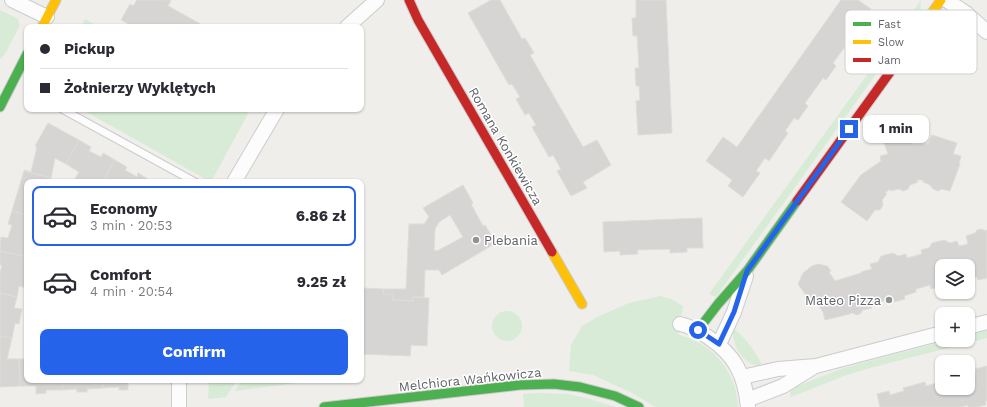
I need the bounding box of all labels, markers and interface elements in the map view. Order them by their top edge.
legend [845,10,977,74]
text: Fast [878,18,901,31]
text: Slow [878,36,904,49]
text: Pickup [64,40,115,58]
text: Jam [878,54,901,67]
text: Żołnierzy Wyklętych [64,79,216,97]
street label: Romana Konkiewicza [466,85,546,208]
callout: 1 min [863,115,929,143]
route end [840,120,858,138]
text: 1 min [879,121,913,136]
icon: car [42,198,78,234]
text: Economy [90,200,157,218]
text: 6.86 zł [296,207,346,225]
text: 3 min · 20:53 [90,218,172,233]
place label: Plebania [484,233,538,248]
marker: Plebania [471,235,481,245]
map controls [935,259,975,395]
button: layers [935,259,975,299]
icon: car [42,264,78,300]
text: Comfort [90,266,151,284]
text: 9.25 zł [297,273,346,291]
text: 4 min · 20:54 [90,284,173,299]
place label: Mateo Pizza [805,293,882,308]
marker: Mateo Pizza [884,295,894,305]
button: + [935,307,975,347]
route start [689,321,707,339]
button: Confirm [40,329,348,375]
button: − [935,355,975,395]
street label: Melchiora Wańkowicza [398,364,543,394]

